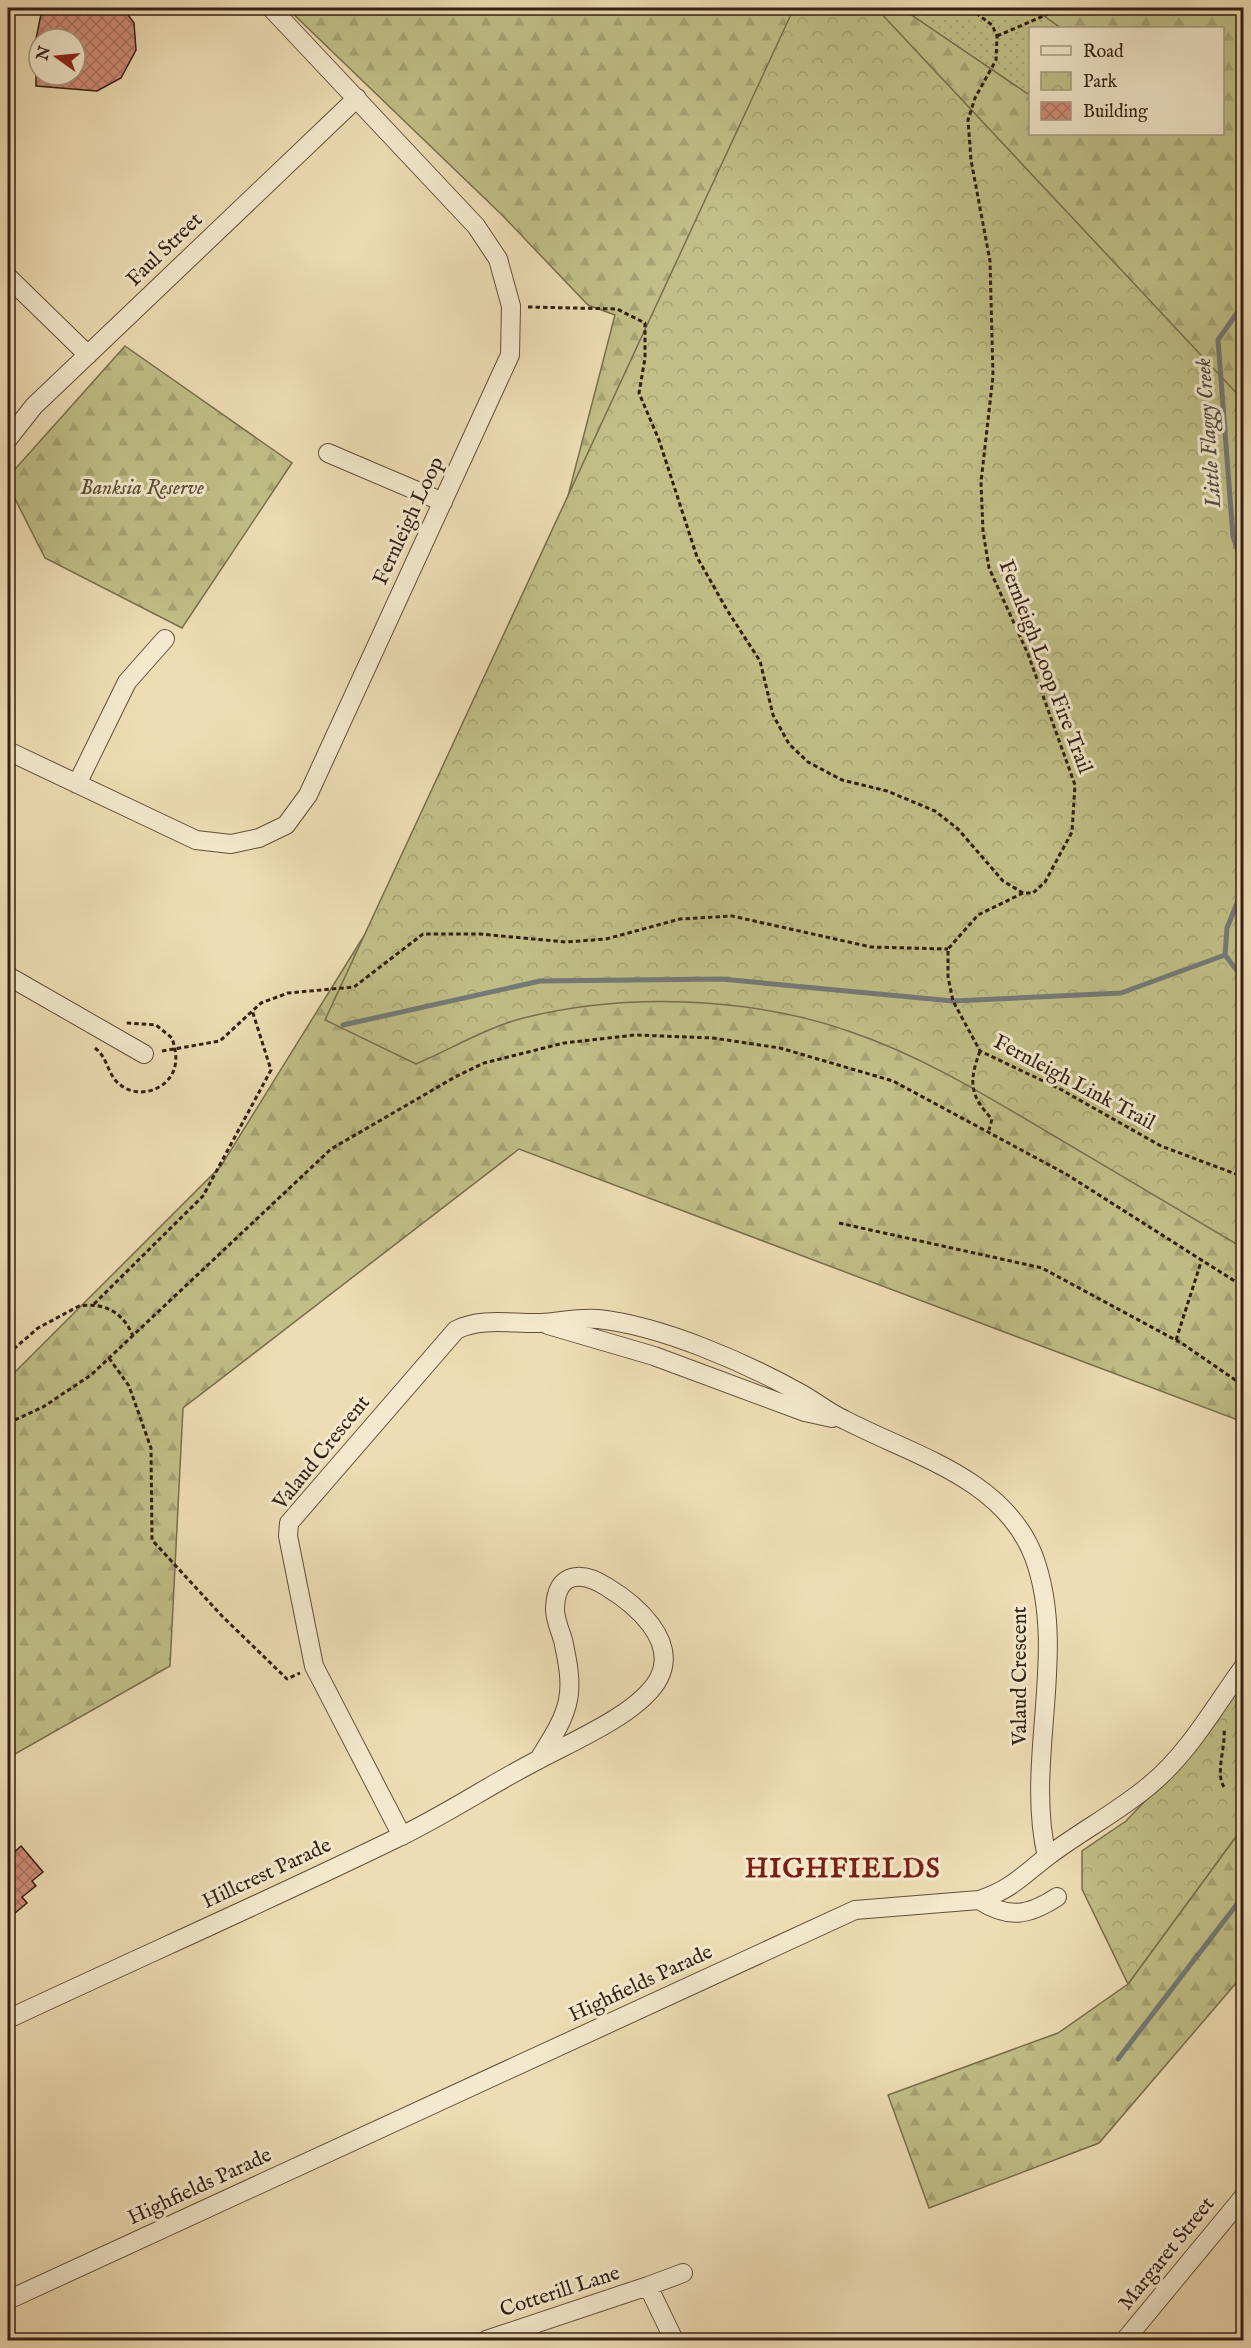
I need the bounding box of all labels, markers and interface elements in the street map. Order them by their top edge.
north arrow [27,27,87,87]
legend [1029,27,1224,135]
text: Road [1083,41,1124,64]
text: N [33,44,56,64]
text: Park [1083,71,1118,94]
text: Building [1083,101,1148,124]
street label: Faul Street [121,207,209,293]
water label: Little Flaggy Creek [1190,357,1228,510]
street label: Fernleigh Loop [367,452,451,590]
park label: Banksia Reserve [80,475,204,502]
street label: Fernleigh Loop Fire Trail [992,557,1098,778]
street label: Fernleigh Link Trail [989,1029,1160,1137]
street label: Valaud Crescent [267,1390,376,1517]
street label: Valaud Crescent [1007,1606,1034,1747]
street label: Hillcrest Parade [198,1832,336,1916]
district label: HIGHFIELDS [745,1853,941,1887]
street label: Highfields Parade [565,1939,718,2029]
street label: Highfields Parade [124,2142,277,2232]
street label: Margaret Street [1113,2192,1221,2316]
street label: Cotterill Lane [497,2260,624,2324]

